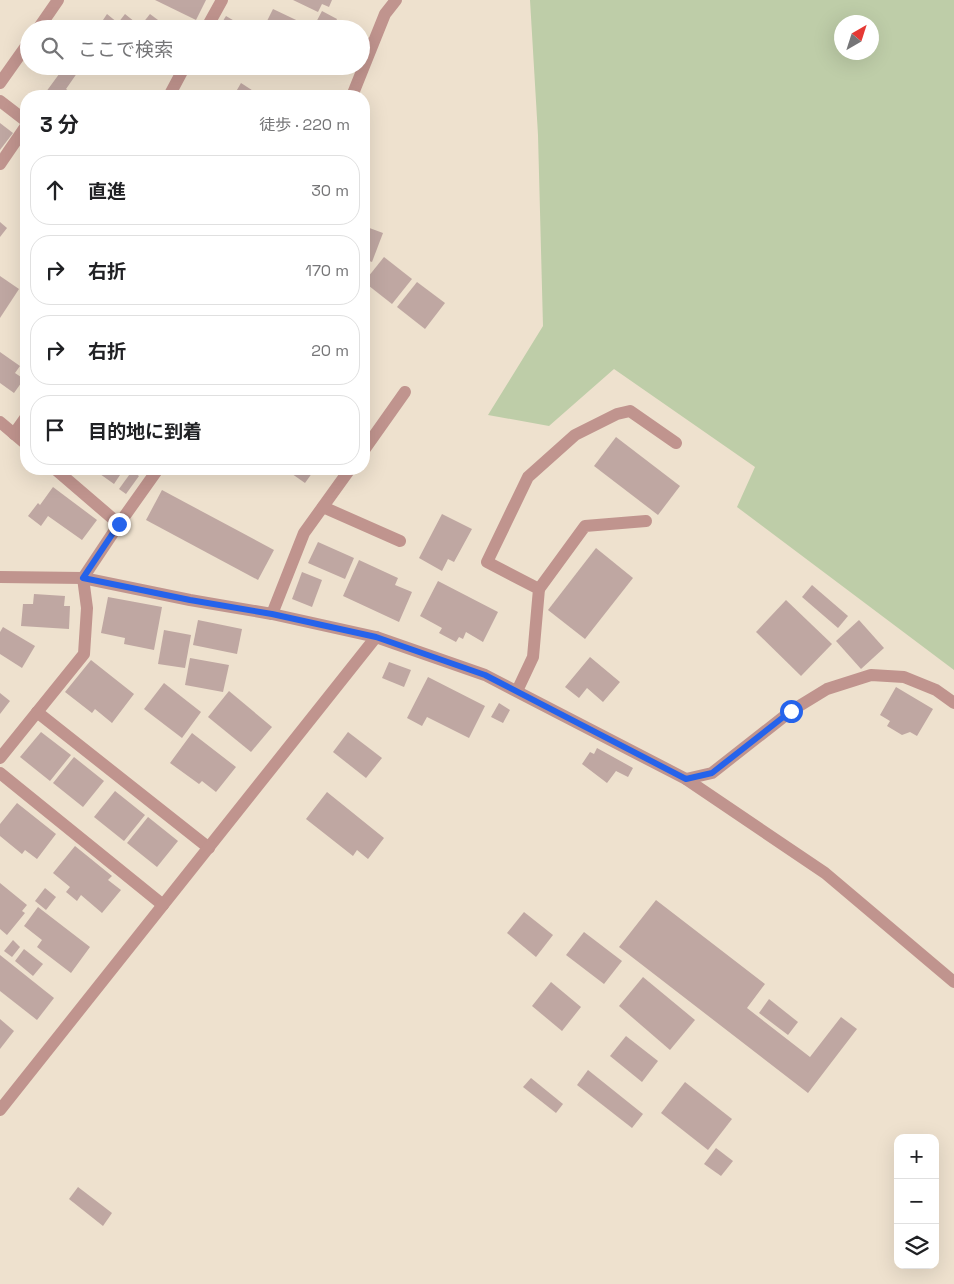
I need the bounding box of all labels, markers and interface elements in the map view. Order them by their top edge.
north arrow [834,15,879,60]
search box [20,20,370,75]
icon: search [38,34,66,62]
text: ここで検索 [78,37,173,62]
text: 3 分 [40,111,79,138]
text: 徒歩 · 220 m [259,114,350,135]
icon: ahead [41,176,69,204]
text: 直進 [88,179,126,204]
text: 30 m [311,180,349,201]
icon: right [41,256,69,284]
text: 右折 [88,259,126,284]
text: 170 m [305,260,349,281]
icon: right [41,336,69,364]
text: 右折 [88,339,126,364]
text: 20 m [311,340,349,361]
icon: arrive [41,416,69,444]
text: 目的地に到着 [88,419,202,444]
route end [108,513,131,536]
route start [780,700,803,723]
map controls [894,1134,939,1269]
button: + [894,1134,939,1179]
button: − [894,1179,939,1224]
button: layers [894,1224,939,1269]

